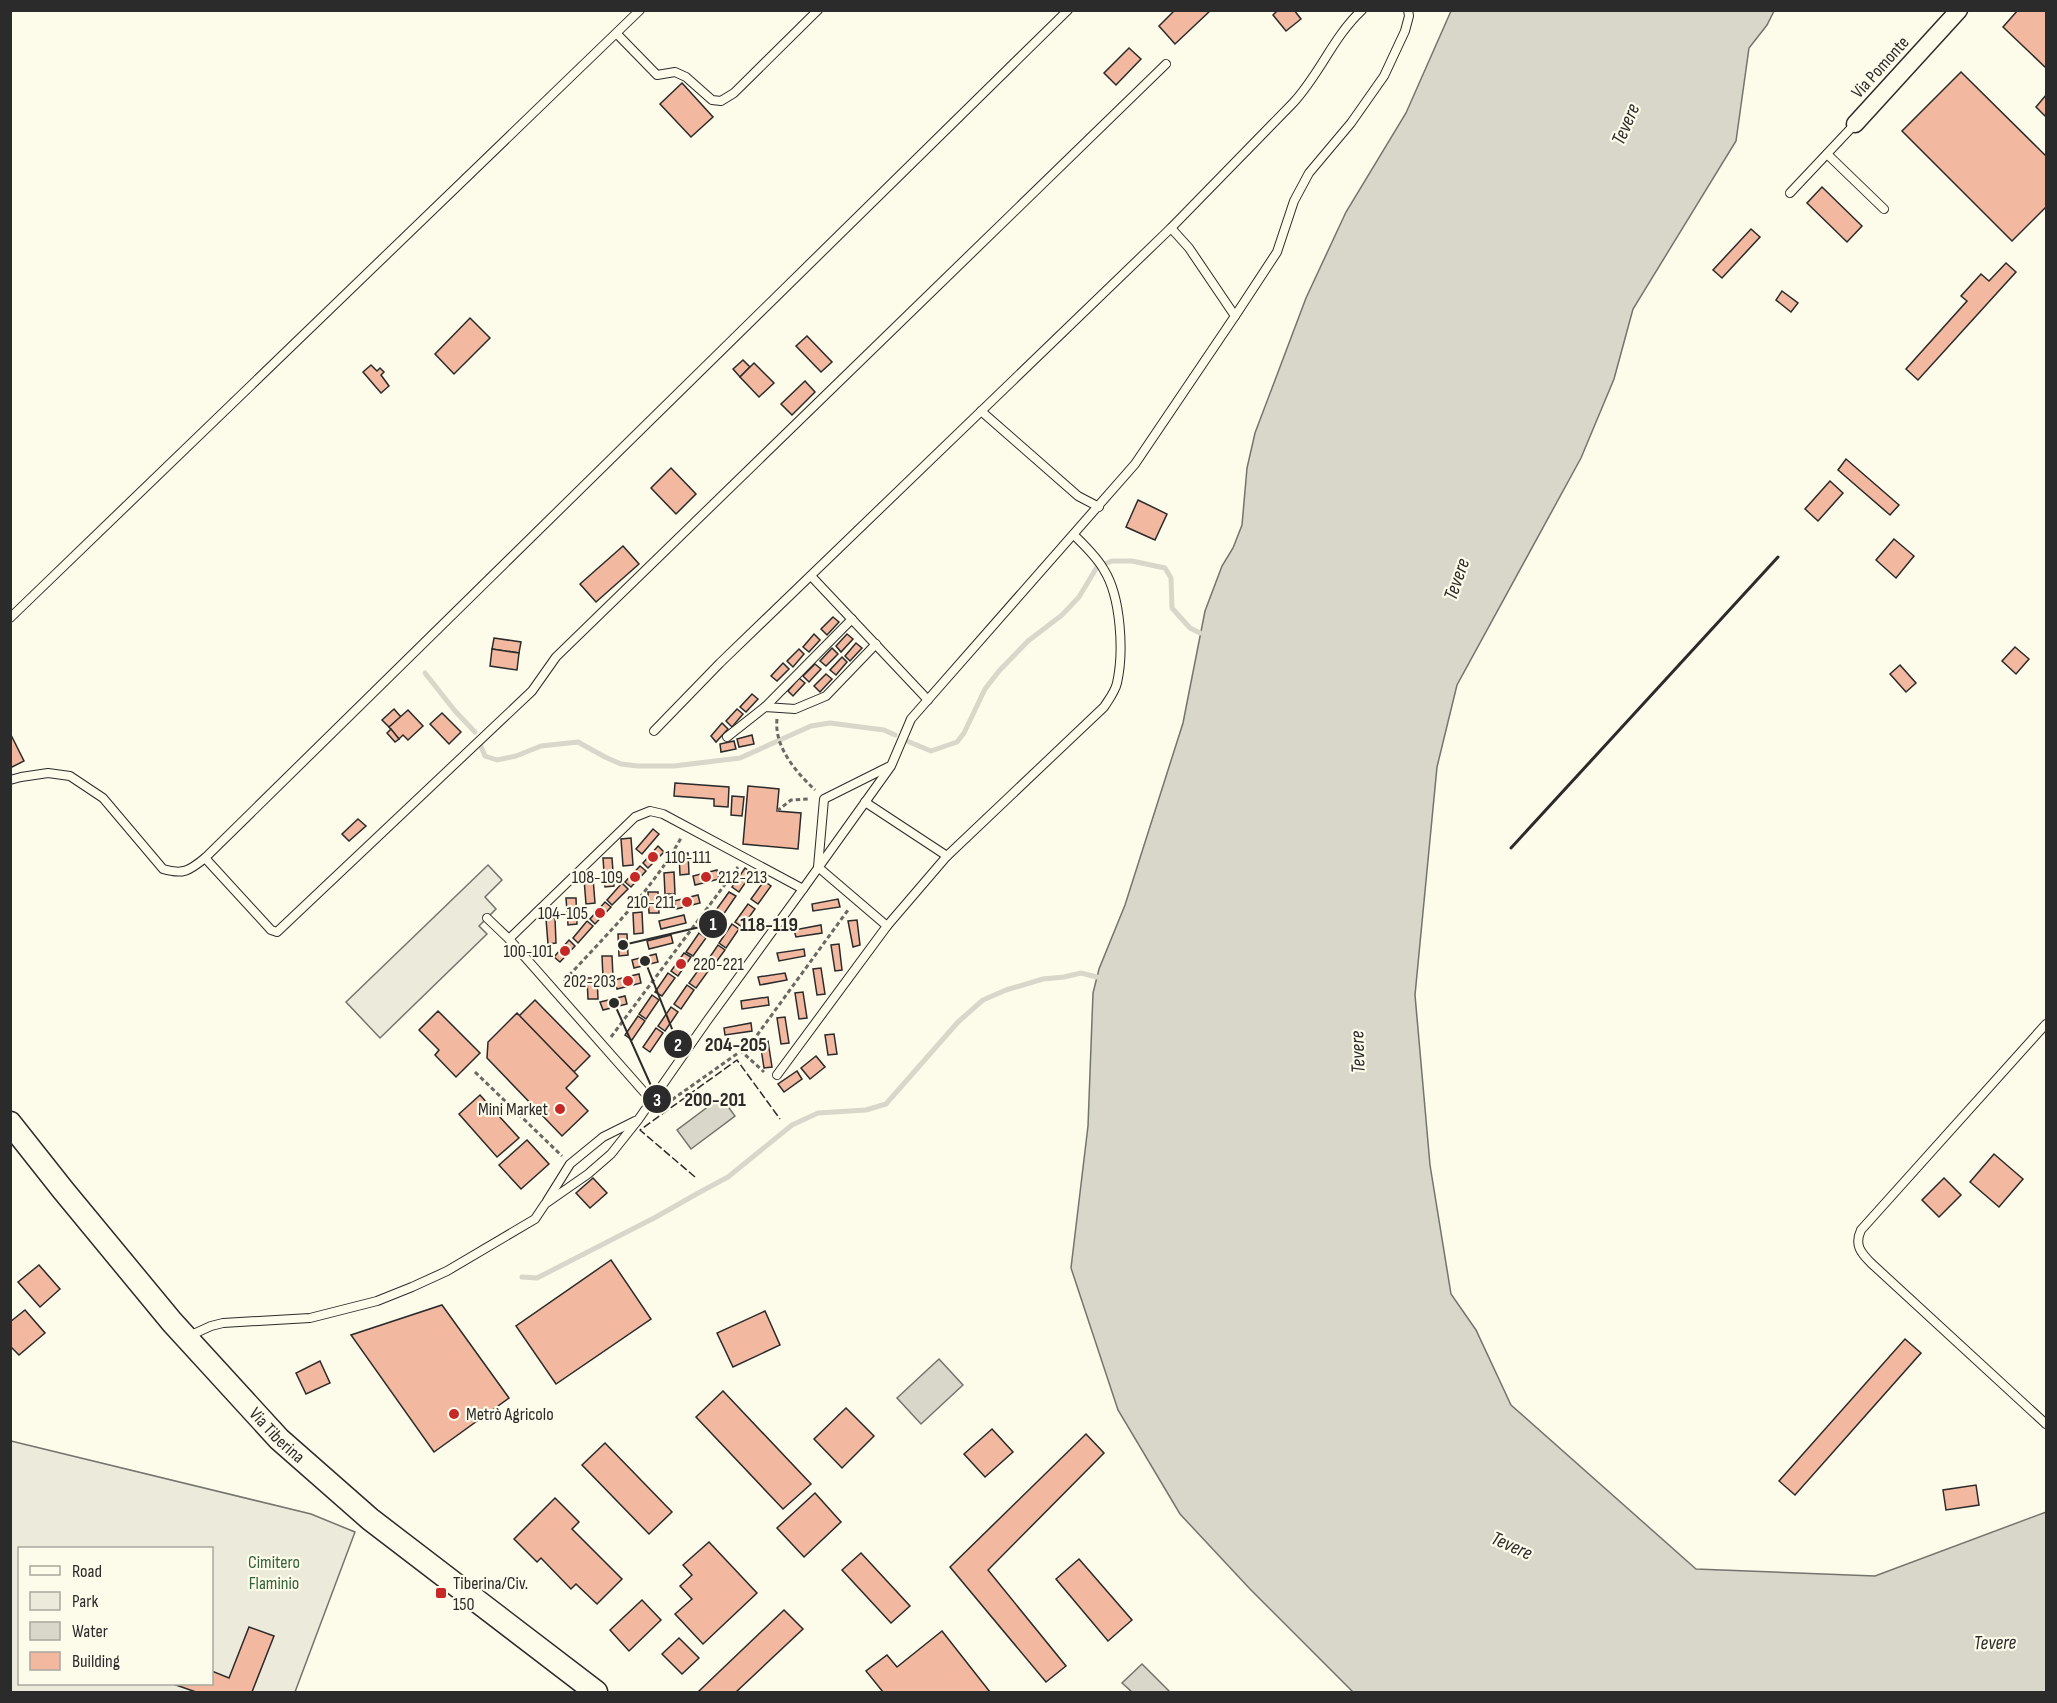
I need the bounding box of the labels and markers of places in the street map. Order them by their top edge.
place label: 110-111 [665,847,712,868]
marker: 110-111 [646,850,660,864]
place label: 108-109 [572,867,623,888]
place label: 212-213 [718,867,767,888]
marker: 108-109 [628,870,642,884]
marker: 212-213 [699,870,713,884]
place label: 210-211 [627,892,676,913]
marker: 210-211 [680,895,694,909]
place label: 104-105 [538,903,588,924]
callout: 118-119 [698,905,810,943]
marker: 104-105 [593,906,607,920]
place label: 100-101 [503,941,554,962]
marker: 100-101 [558,944,572,958]
place label: 220-221 [693,954,744,975]
marker: 220-221 [674,957,688,971]
place label: 202-203 [564,971,616,992]
marker: 202-203 [621,974,635,988]
callout: 204-205 [663,1025,780,1063]
callout: 200-201 [642,1080,758,1118]
place label: Mini Market [478,1099,548,1120]
marker: Mini Market [553,1102,567,1116]
place label: Metrò Agricolo [466,1404,554,1425]
marker: Metrò Agricolo [447,1407,461,1421]
place label: Tiberina/Civ. 150 [453,1573,528,1615]
marker: Tiberina/Civ. 150 [434,1586,448,1600]

